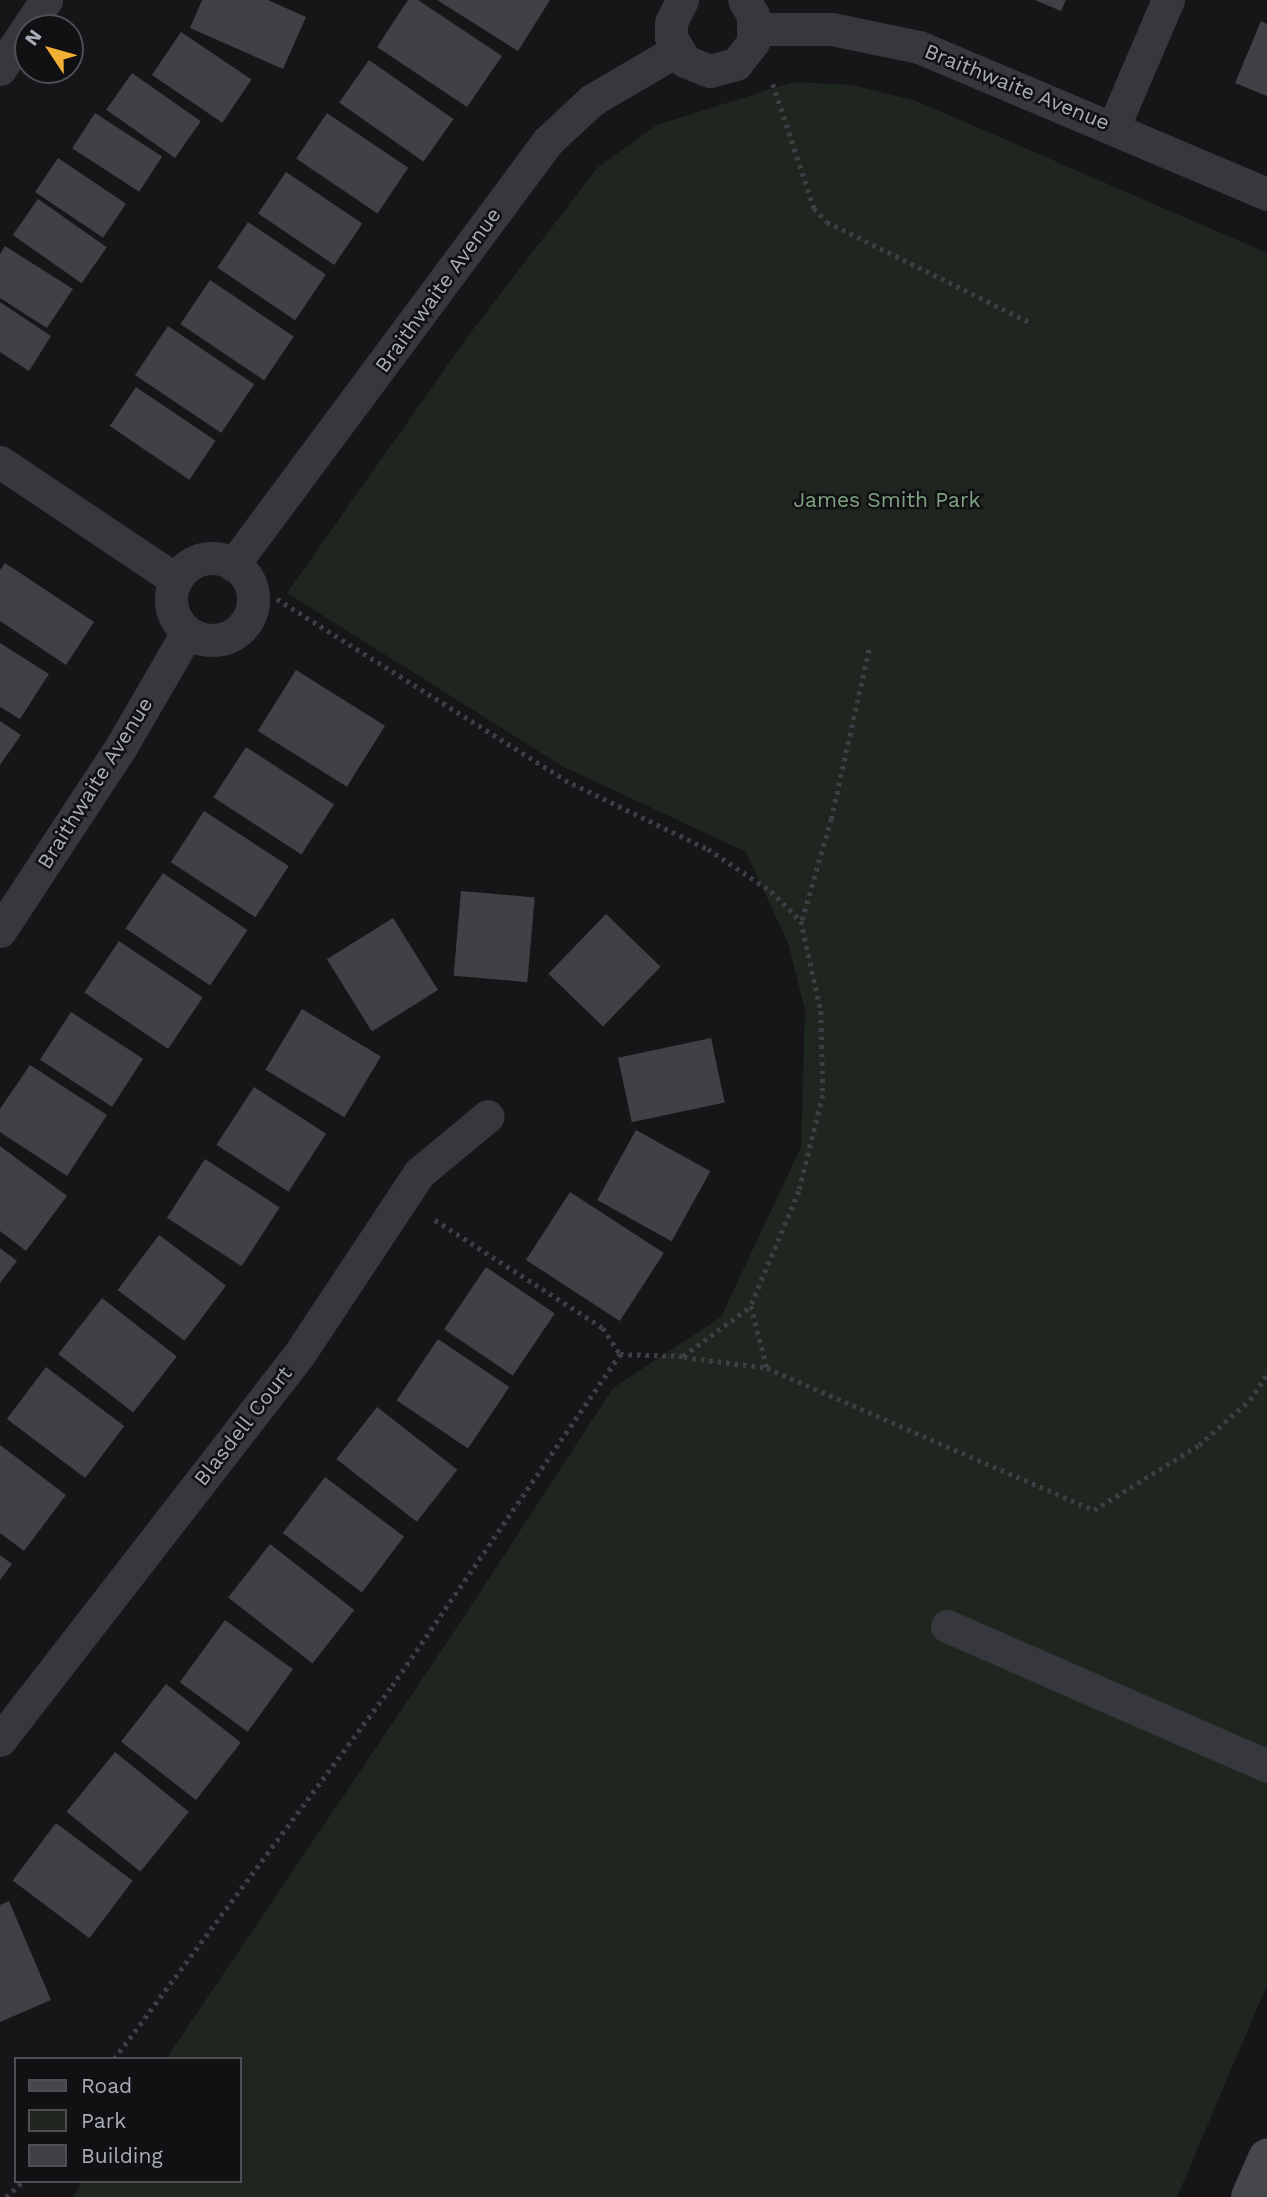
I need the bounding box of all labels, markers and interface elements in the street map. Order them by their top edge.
north arrow [14,14,84,84]
text: N [20,25,47,50]
street label: Braithwaite Avenue [920,38,1114,136]
street label: Braithwaite Avenue [370,202,506,378]
park label: James Smith Park [794,487,980,513]
street label: Braithwaite Avenue [32,692,158,874]
street label: Blasdell Court [188,1361,298,1491]
legend [14,2057,242,2183]
text: Road [81,2073,132,2098]
text: Park [81,2108,126,2133]
text: Building [81,2143,163,2168]

